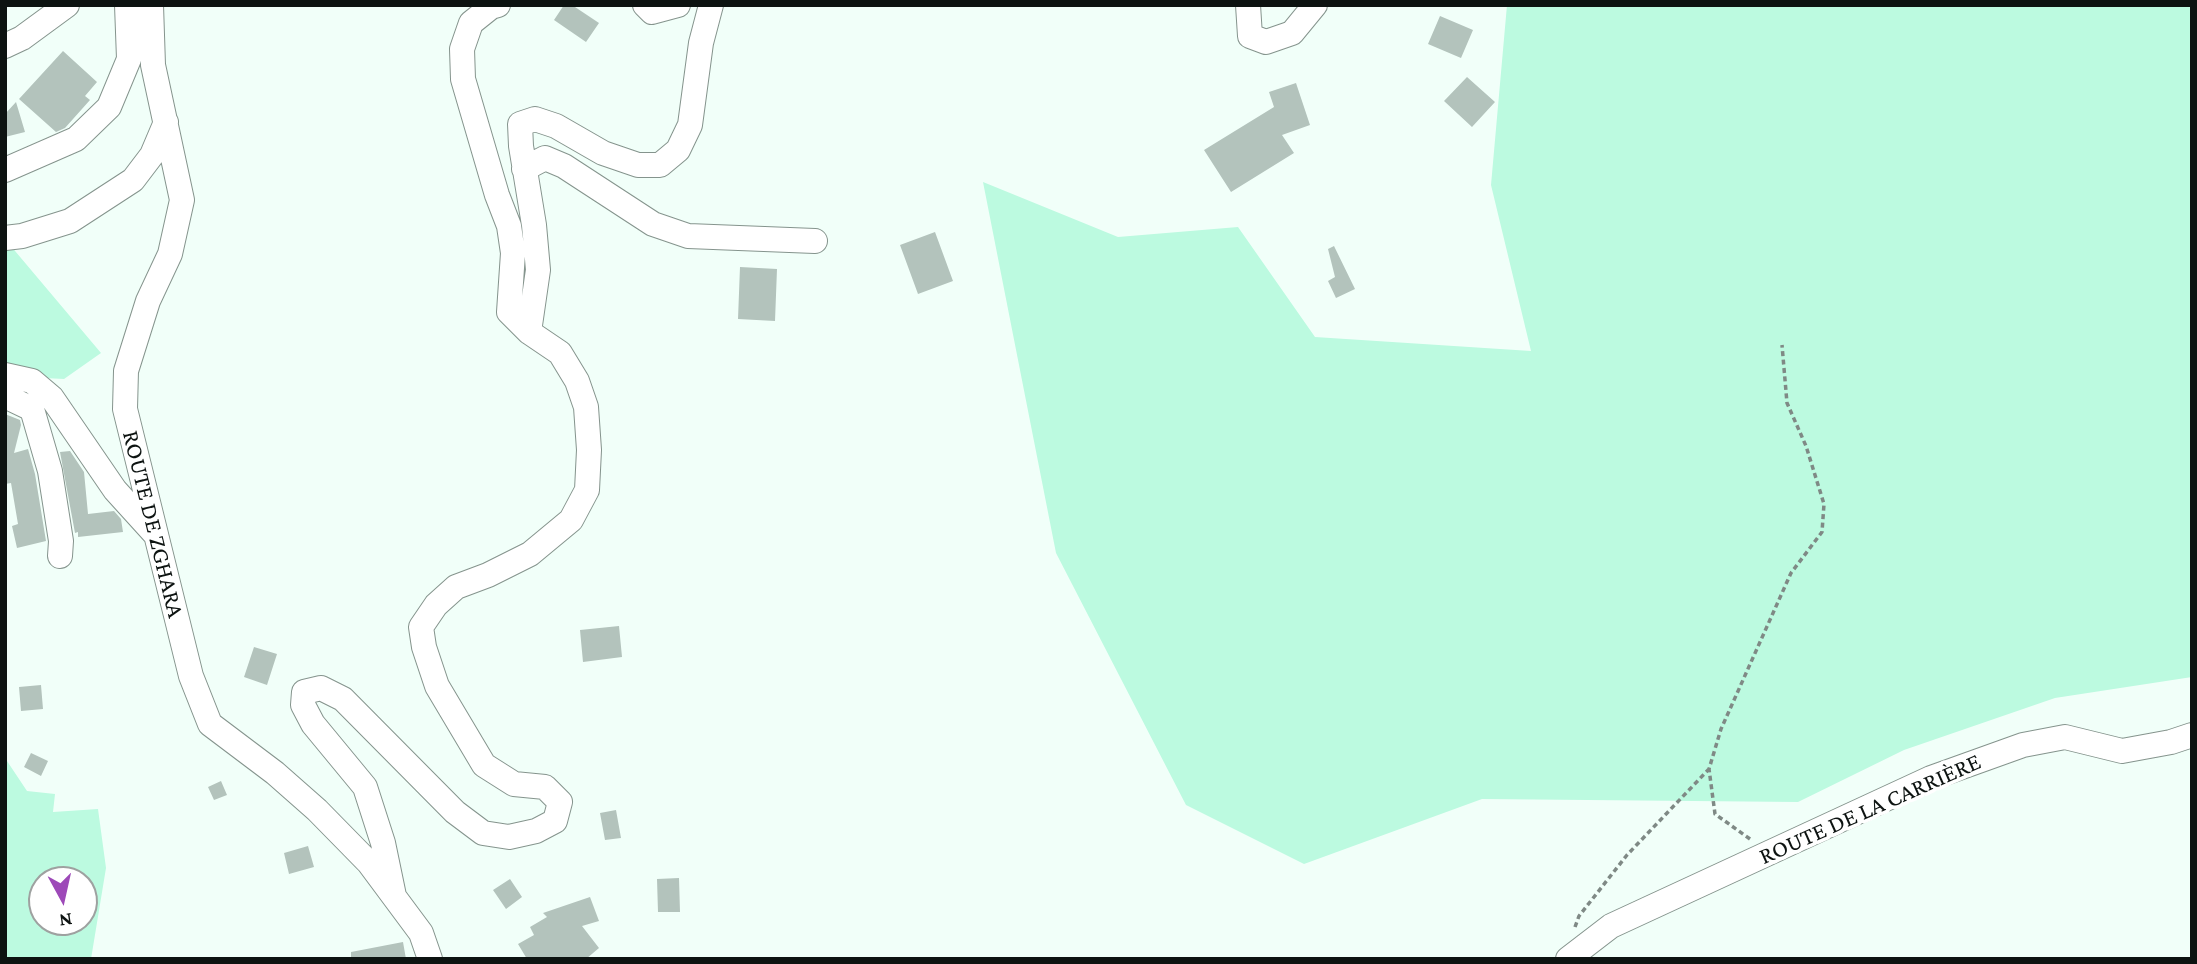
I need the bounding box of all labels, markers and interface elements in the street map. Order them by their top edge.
street label: ROUTE DE ZGHARA [116,427,190,621]
street label: ROUTE DE LA CARRIÈRE [1755,747,1985,871]
north arrow [28,866,98,936]
text: N [58,909,74,932]

